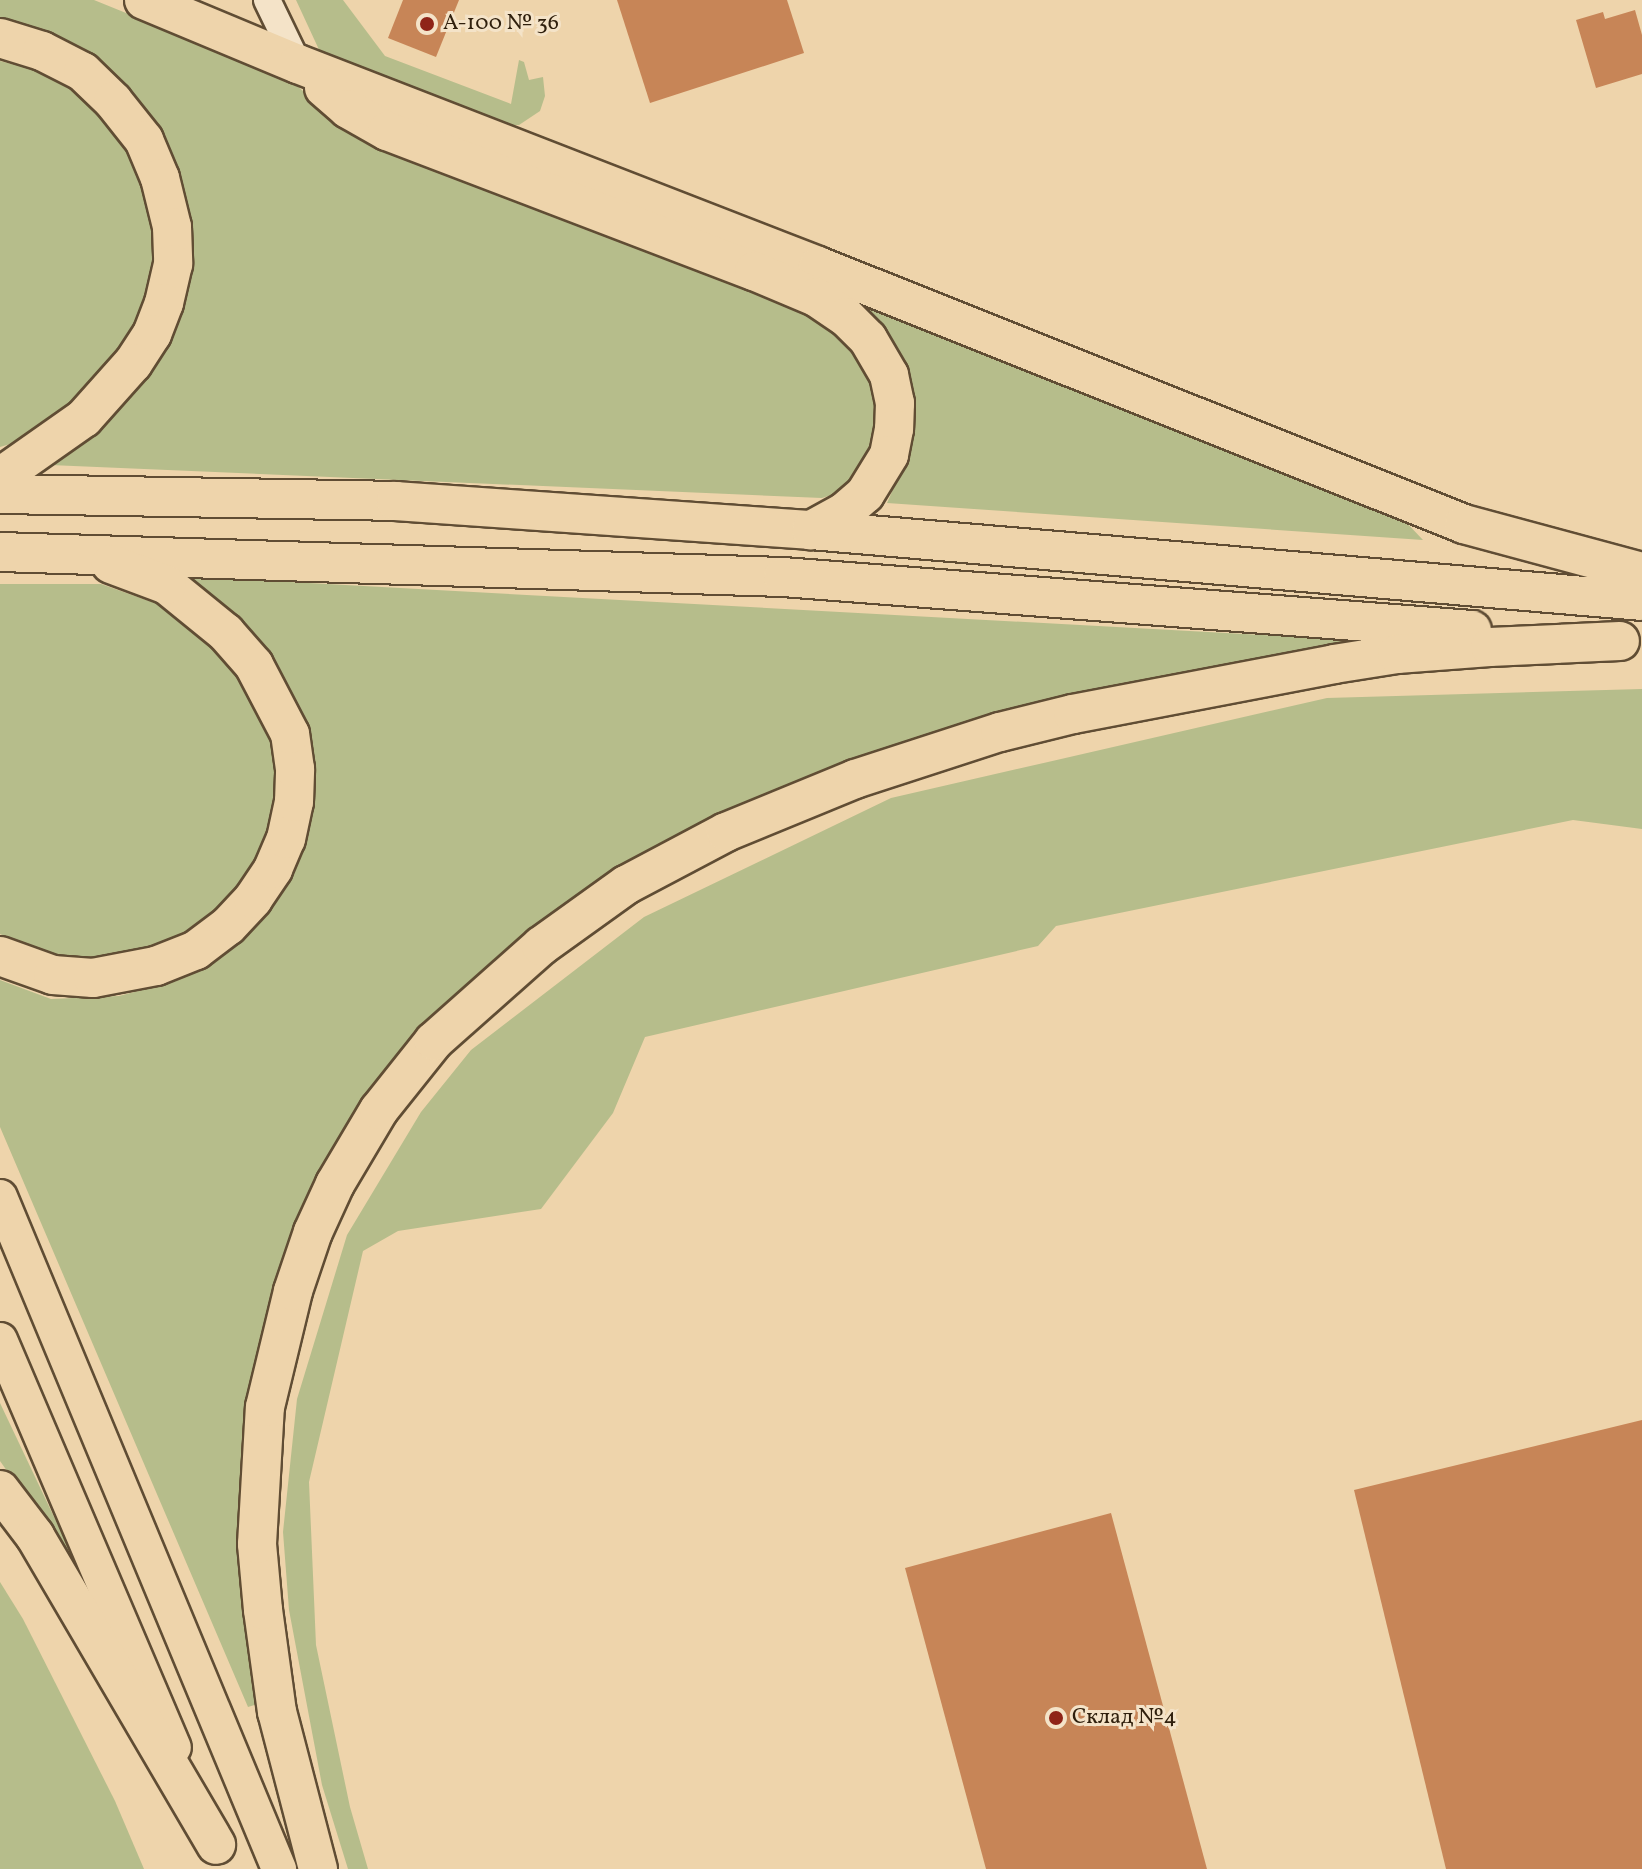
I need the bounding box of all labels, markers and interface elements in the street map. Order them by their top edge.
place label: А-100 № 36 [443,11,559,37]
marker: А-100 № 36 [418,15,436,33]
place label: Склад №4 [1072,1705,1177,1731]
marker: Склад №4 [1047,1709,1065,1727]

